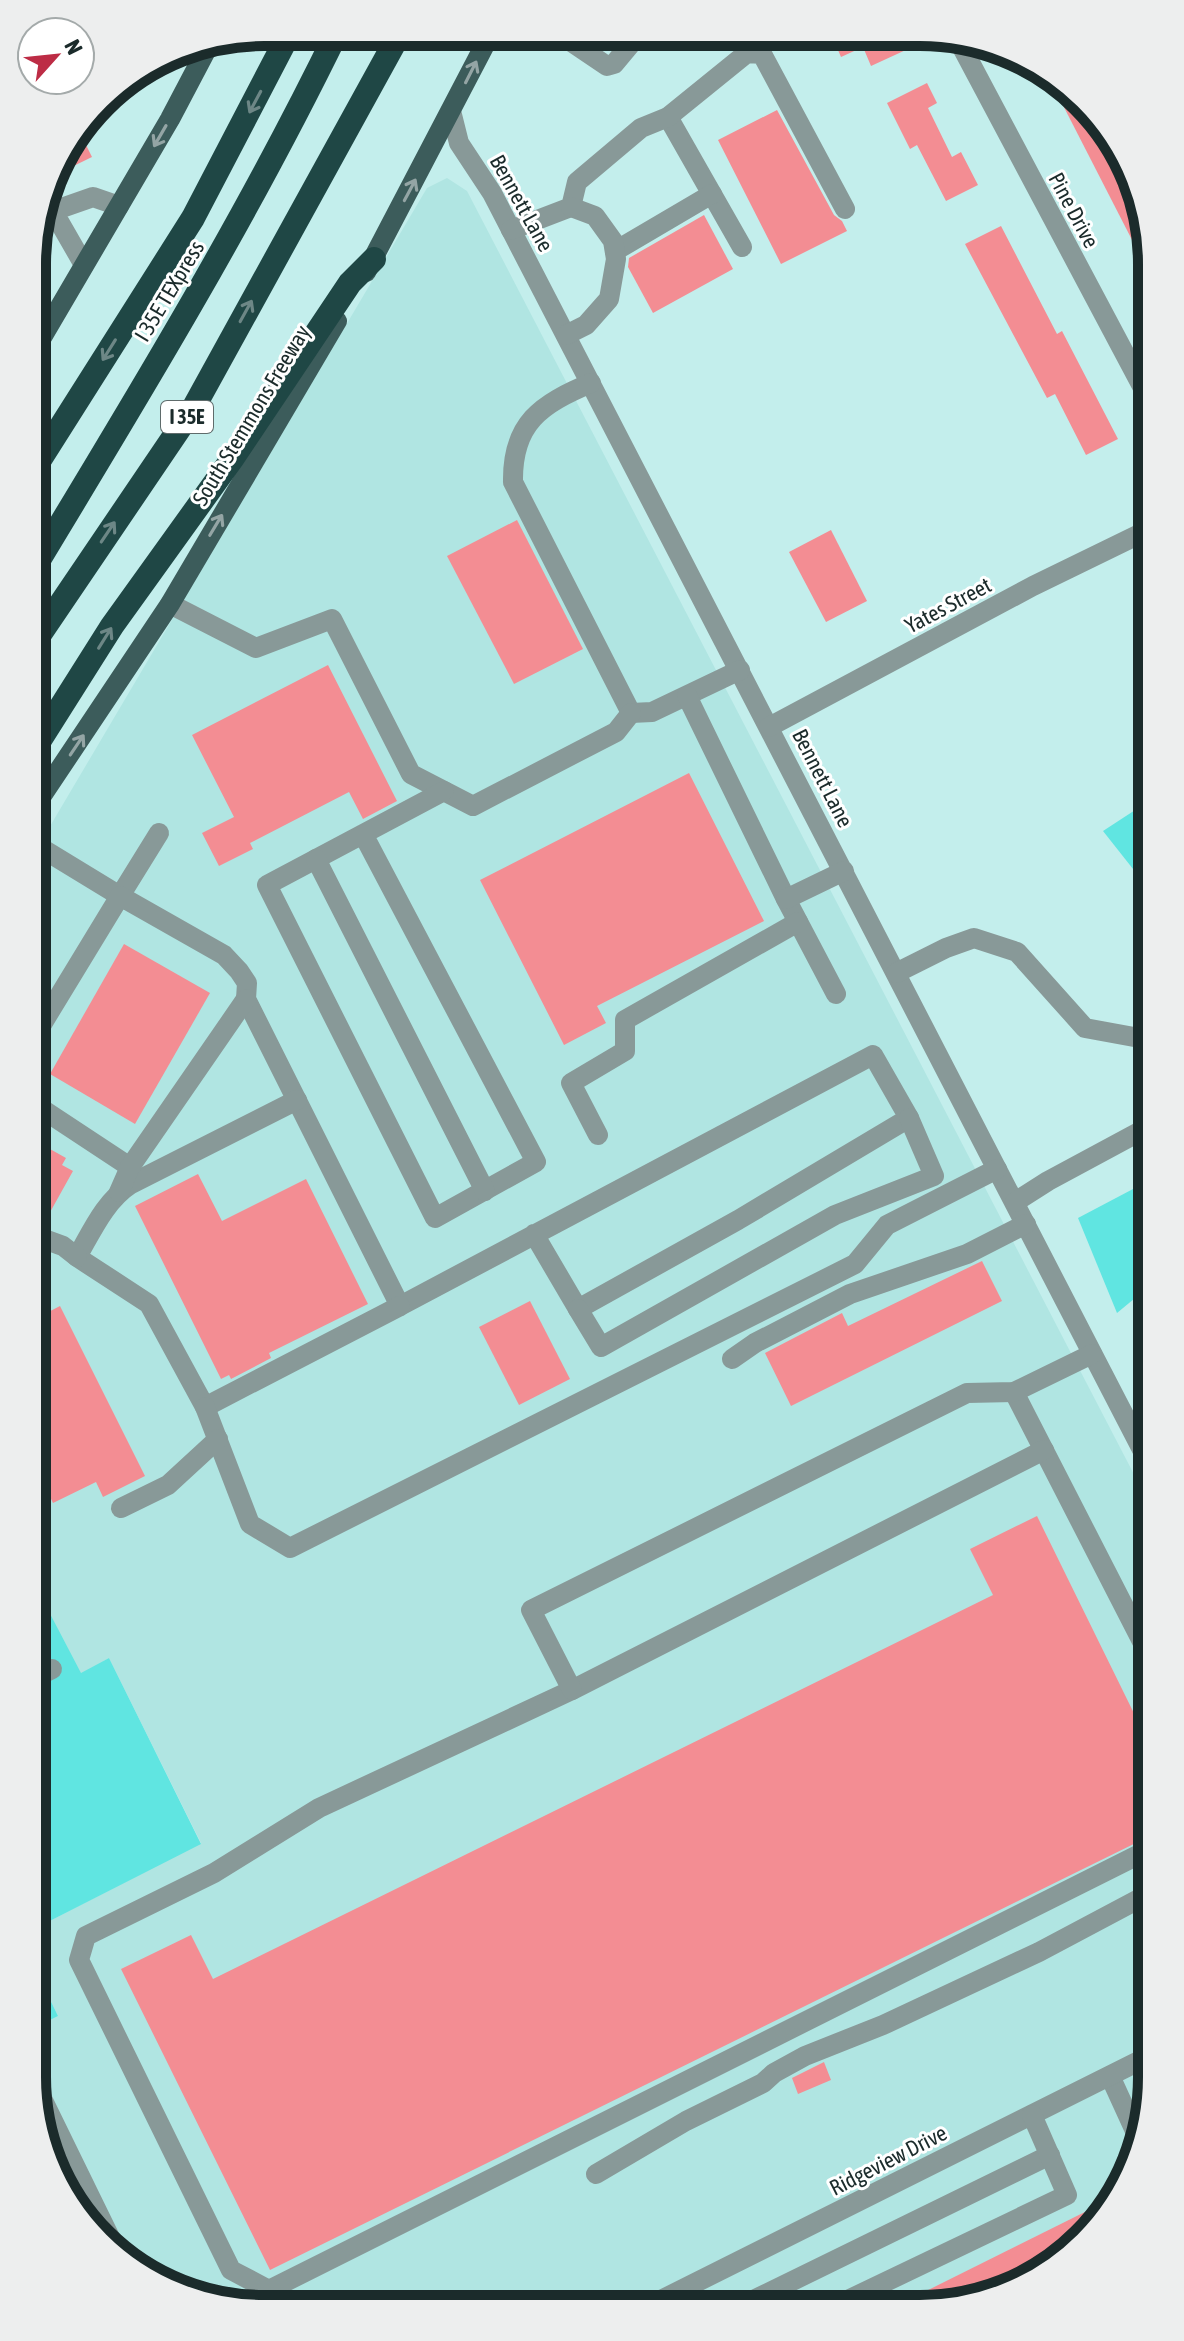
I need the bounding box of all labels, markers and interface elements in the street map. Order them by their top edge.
north arrow [16,16,96,96]
text: N [59,35,88,59]
one-way arrow [464,61,480,85]
one-way arrow [246,89,262,113]
one-way arrow [152,124,168,147]
street label: Bennett Lane [485,150,559,256]
street label: Pine Drive [1043,168,1105,252]
one-way arrow [402,178,418,202]
street label: I 35E TEXpress [129,236,209,346]
one-way arrow [239,300,254,324]
street label: South Stemmons Freeway [187,320,315,510]
one-way arrow [101,338,117,361]
road number: I 35E [161,401,213,433]
one-way arrow [209,514,225,537]
one-way arrow [100,521,116,543]
street label: Yates Street [900,571,996,639]
one-way arrow [97,627,113,650]
street label: Bennett Lane [787,724,859,832]
one-way arrow [68,734,85,756]
street label: Ridgeview Drive [825,2119,951,2201]

